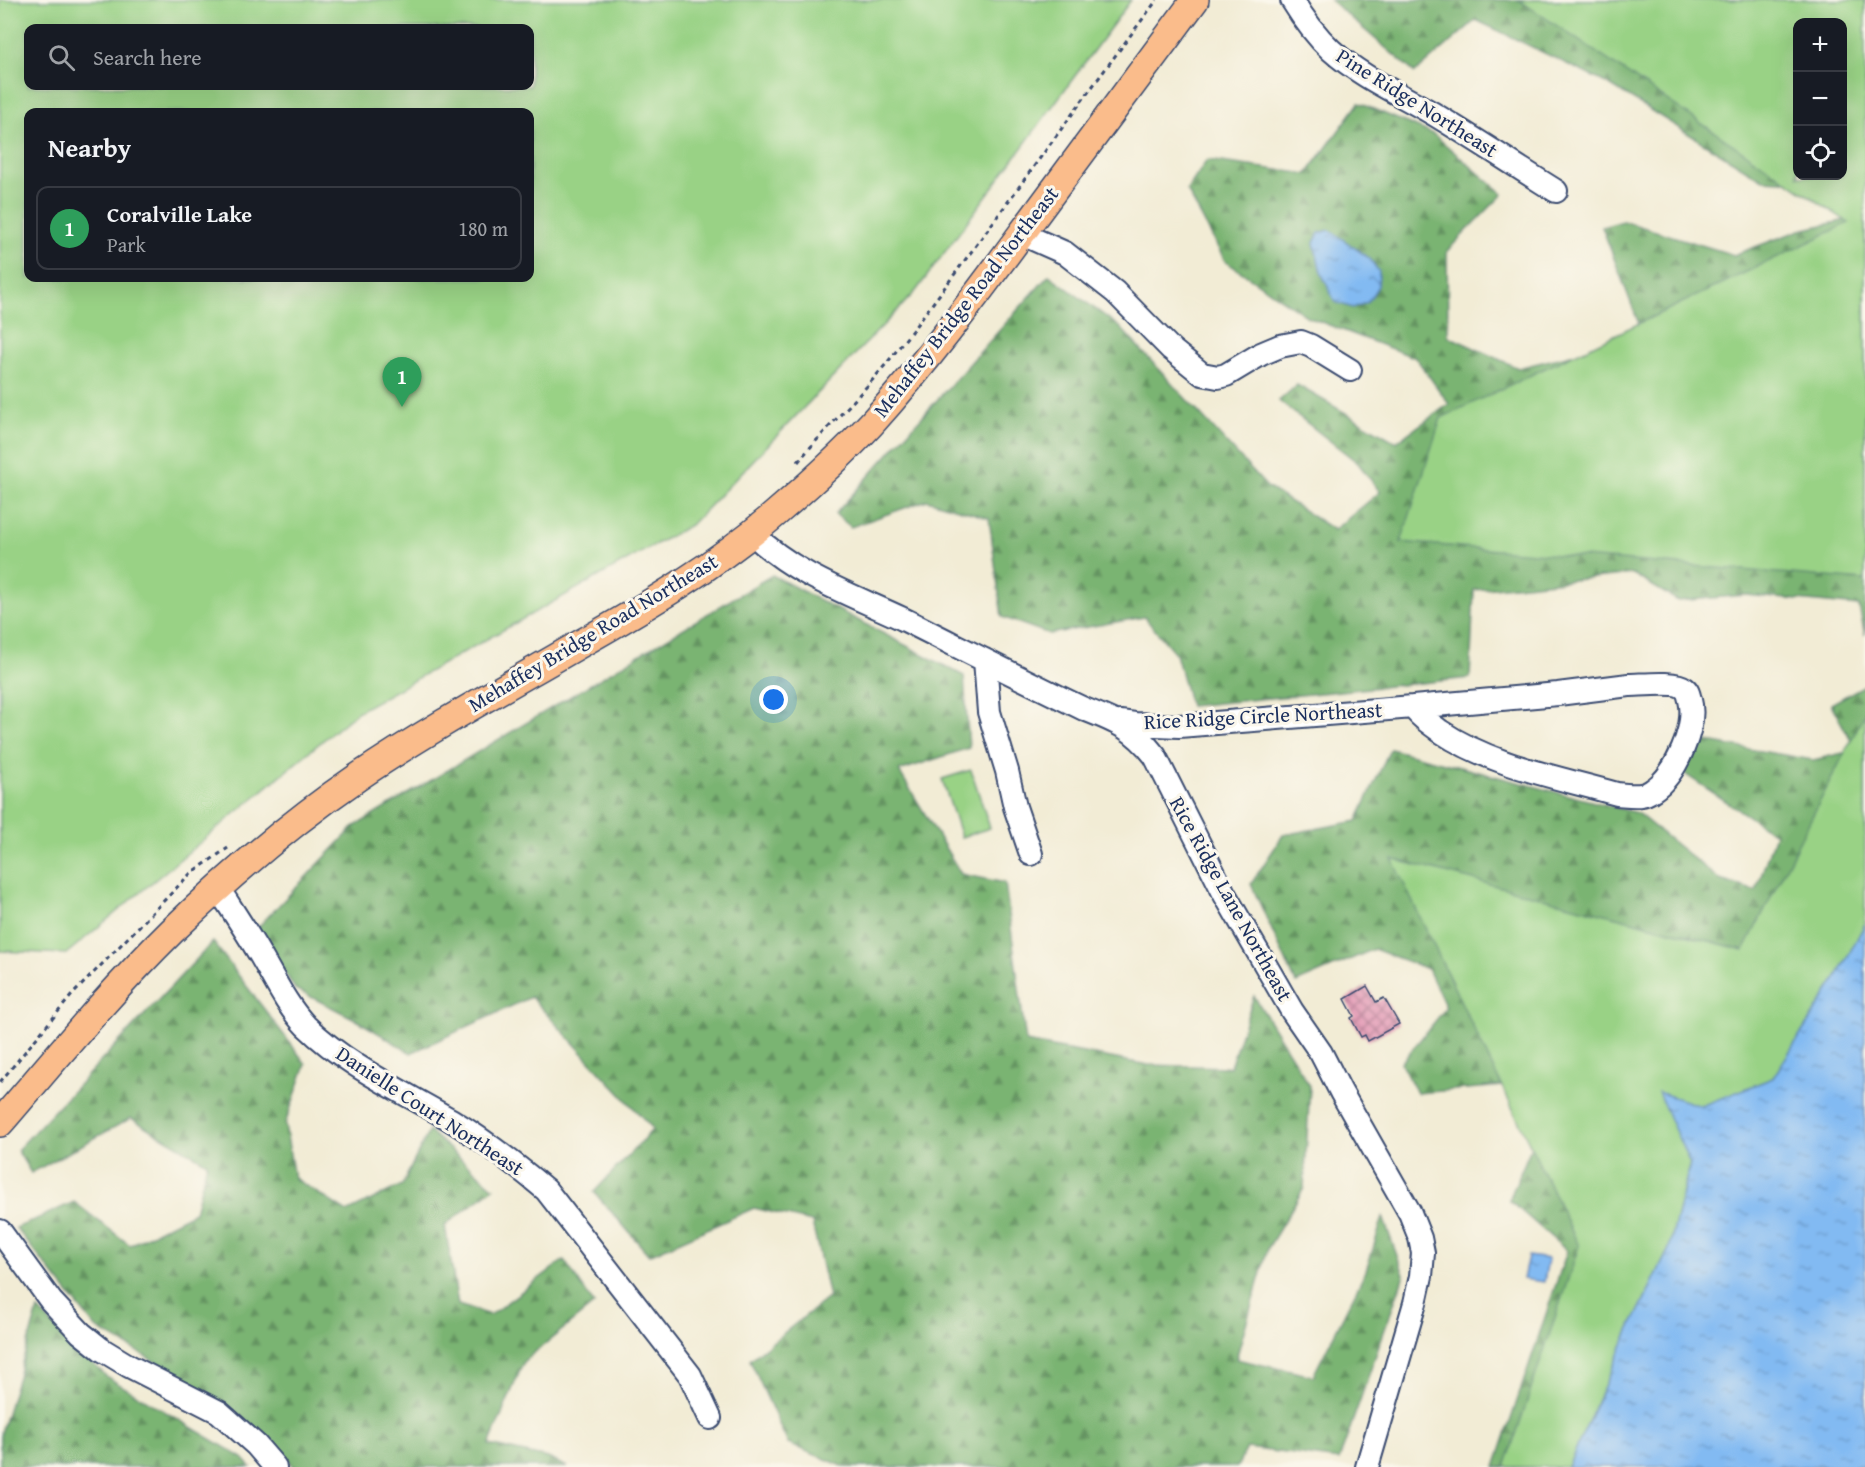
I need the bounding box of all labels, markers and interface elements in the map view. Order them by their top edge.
map controls [1793,18,1847,180]
button: + [1793,18,1847,72]
search box [24,24,534,90]
street label: Pine Ridge Northeast [1330,40,1505,165]
icon: search [45,41,78,74]
text: Search here [93,41,202,73]
button: − [1793,72,1847,126]
button: locate [1793,126,1847,180]
text: Nearby [48,128,131,167]
street label: Mehaffey Bridge Road Northeast [865,179,1066,424]
text: Coralville Lake [107,198,252,230]
text: 1 [64,214,75,243]
text: 180 m [458,214,508,243]
text: Park [107,230,146,259]
pin: 1 [382,358,422,407]
street label: Mehaffey Bridge Road Northeast [462,545,724,720]
your location [759,685,788,714]
street label: Rice Ridge Circle Northeast [1143,694,1384,737]
street label: Rice Ridge Lane Northeast [1162,791,1301,1007]
street label: Danielle Court Northeast [330,1038,531,1183]

